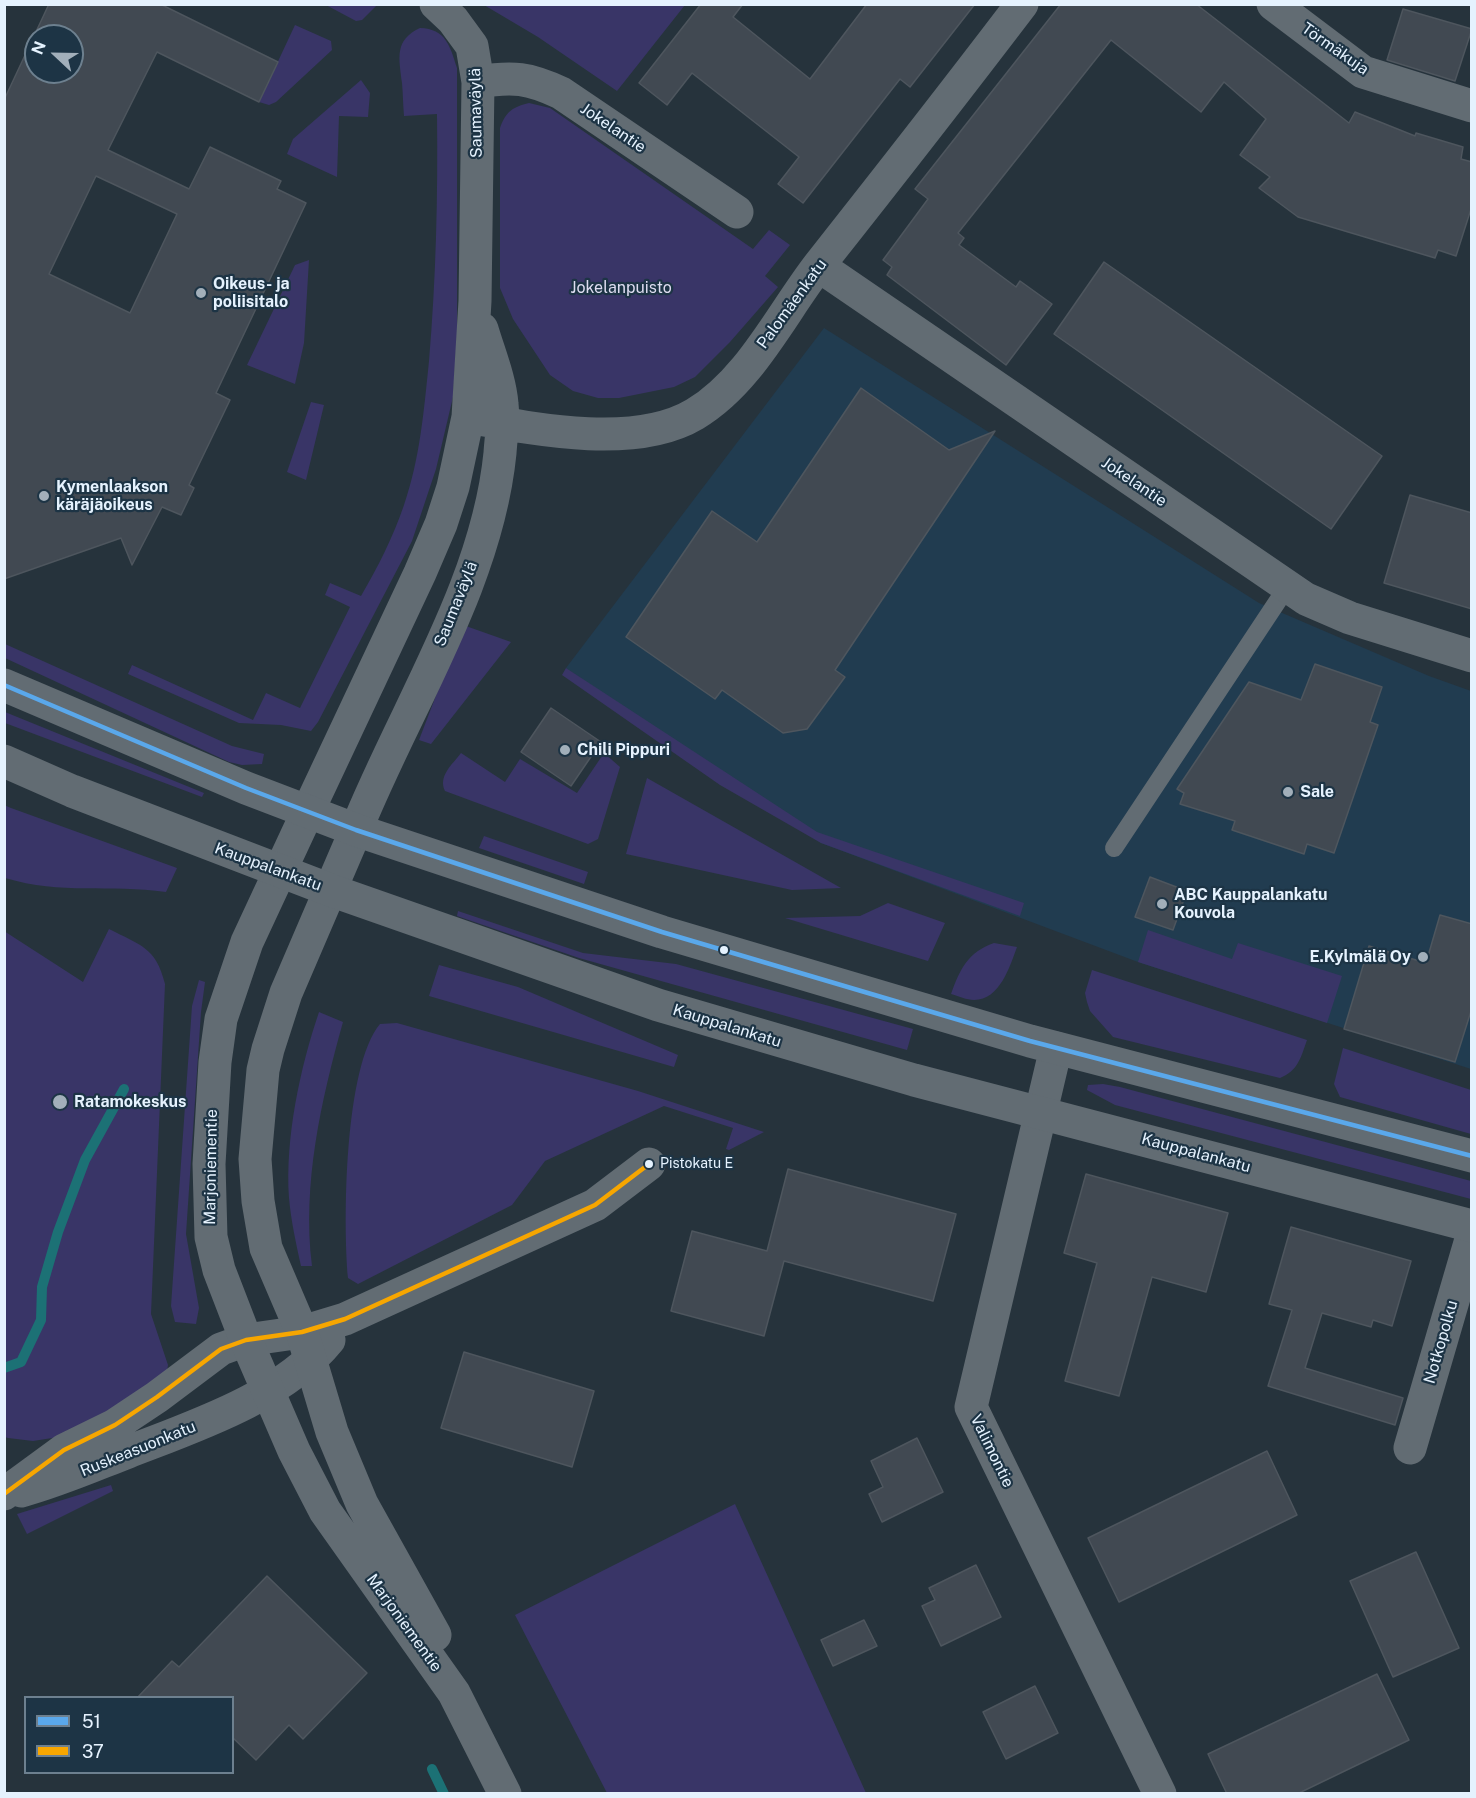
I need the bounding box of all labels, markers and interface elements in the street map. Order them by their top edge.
street label: Törmäkuja [1298,19,1372,79]
north arrow [24,24,84,84]
text: N [28,38,50,57]
street label: Saumaväylä [466,68,486,158]
street label: Jokelantie [577,99,649,157]
street label: Palomäenkatu [753,255,831,353]
place label: Oikeus- ja poliisitalo [213,274,290,312]
park label: Jokelanpuisto [570,278,672,298]
marker: Oikeus- ja poliisitalo [194,286,208,300]
street label: Jokelantie [1098,453,1170,511]
place label: Kymenlaakson käräjäoikeus [56,477,168,515]
marker: Kymenlaakson käräjäoikeus [37,489,51,503]
street label: Saumaväylä [430,559,482,649]
place label: Chili Pippuri [577,740,670,760]
marker: Chili Pippuri [558,743,572,757]
place label: Sale [1300,782,1334,802]
marker: Sale [1281,785,1295,799]
street label: Kauppalankatu [212,839,324,895]
place label: ABC Kauppalankatu Kouvola [1174,885,1328,923]
marker: ABC Kauppalankatu Kouvola [1155,897,1169,911]
unlabelled marker [718,944,730,956]
place label: E.Kylmälä Oy [1309,947,1411,967]
marker: E.Kylmälä Oy [1416,950,1430,964]
street label: Kauppalankatu [670,1000,784,1052]
place label: Ratamokeskus [74,1092,187,1112]
marker: Ratamokeskus [51,1093,69,1111]
street label: Marjoniementie [200,1109,222,1225]
street label: Kauppalankatu [1139,1129,1253,1177]
place label: Pistokatu E [660,1156,733,1172]
marker: Pistokatu E [643,1158,655,1170]
street label: Notkopolku [1420,1298,1462,1386]
street label: Valimontie [966,1411,1018,1491]
street label: Ruskeasuonkatu [77,1417,199,1481]
street label: Marjoniementie [362,1571,446,1675]
legend [24,1696,234,1774]
text: 51 [82,1711,101,1732]
text: 37 [82,1741,104,1762]

